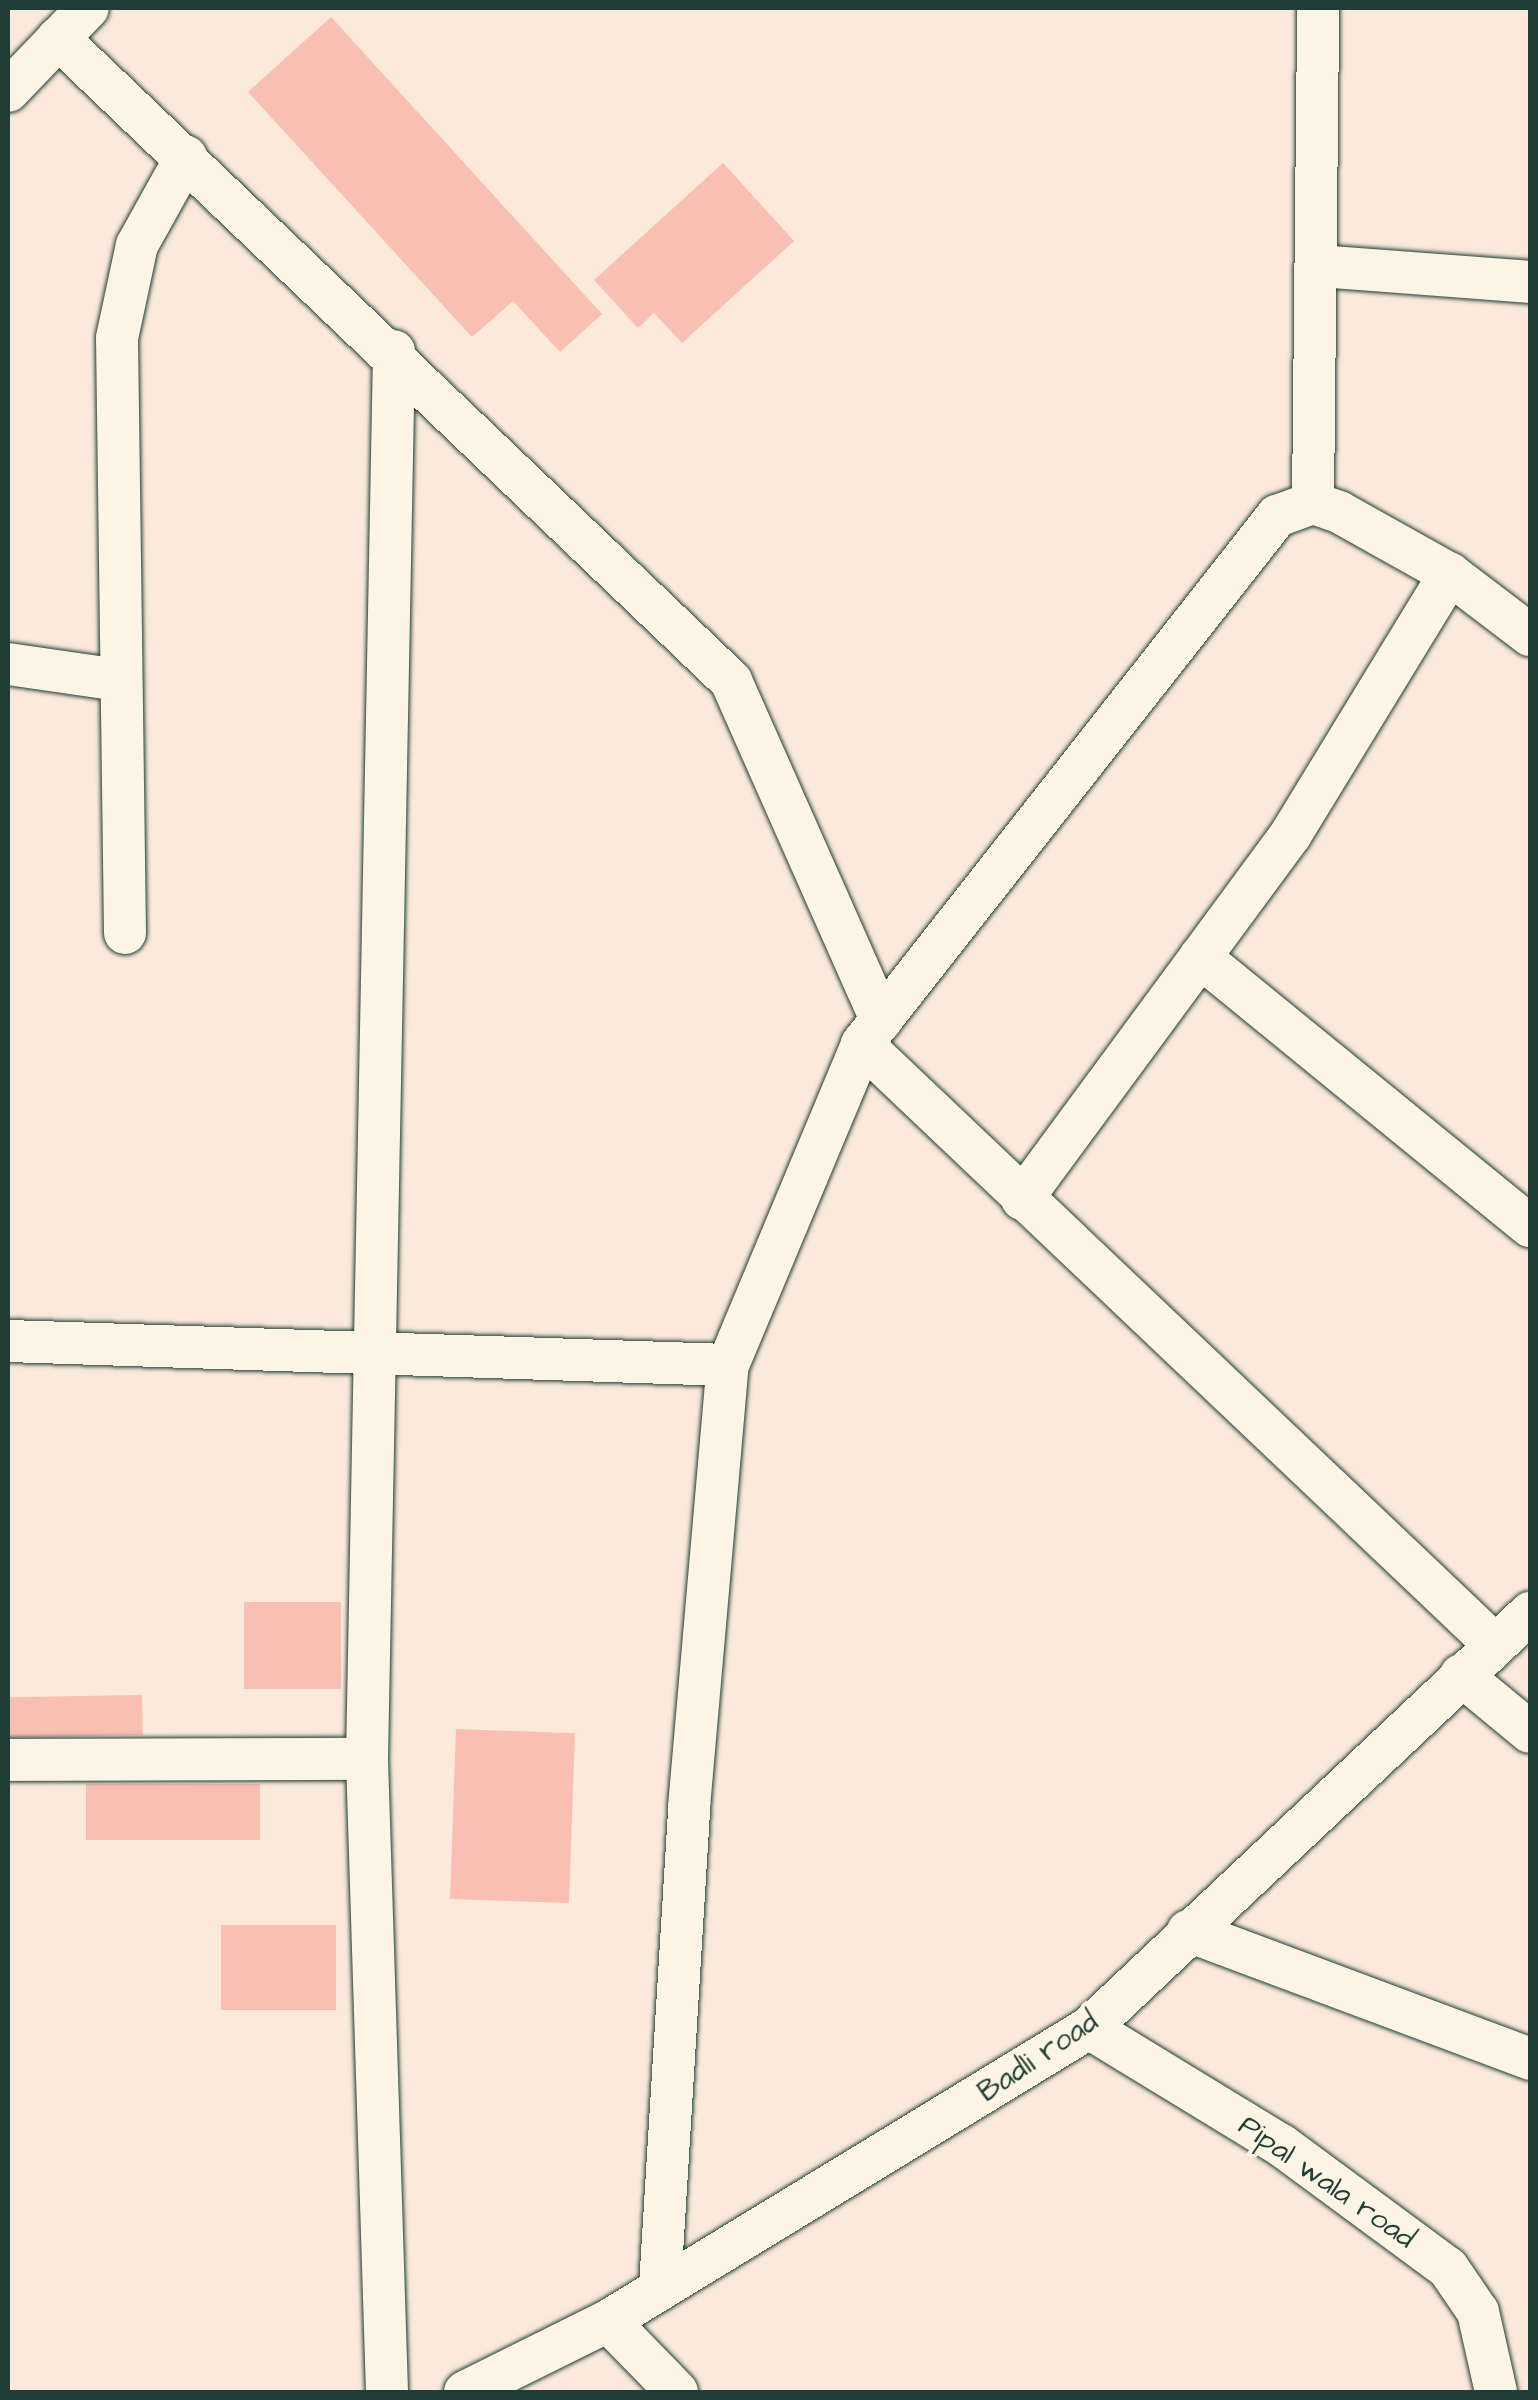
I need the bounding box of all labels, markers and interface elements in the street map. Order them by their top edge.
street label: Badli road [971,2004,1105,2110]
street label: Pipal wala road [1232,2108,1422,2256]

